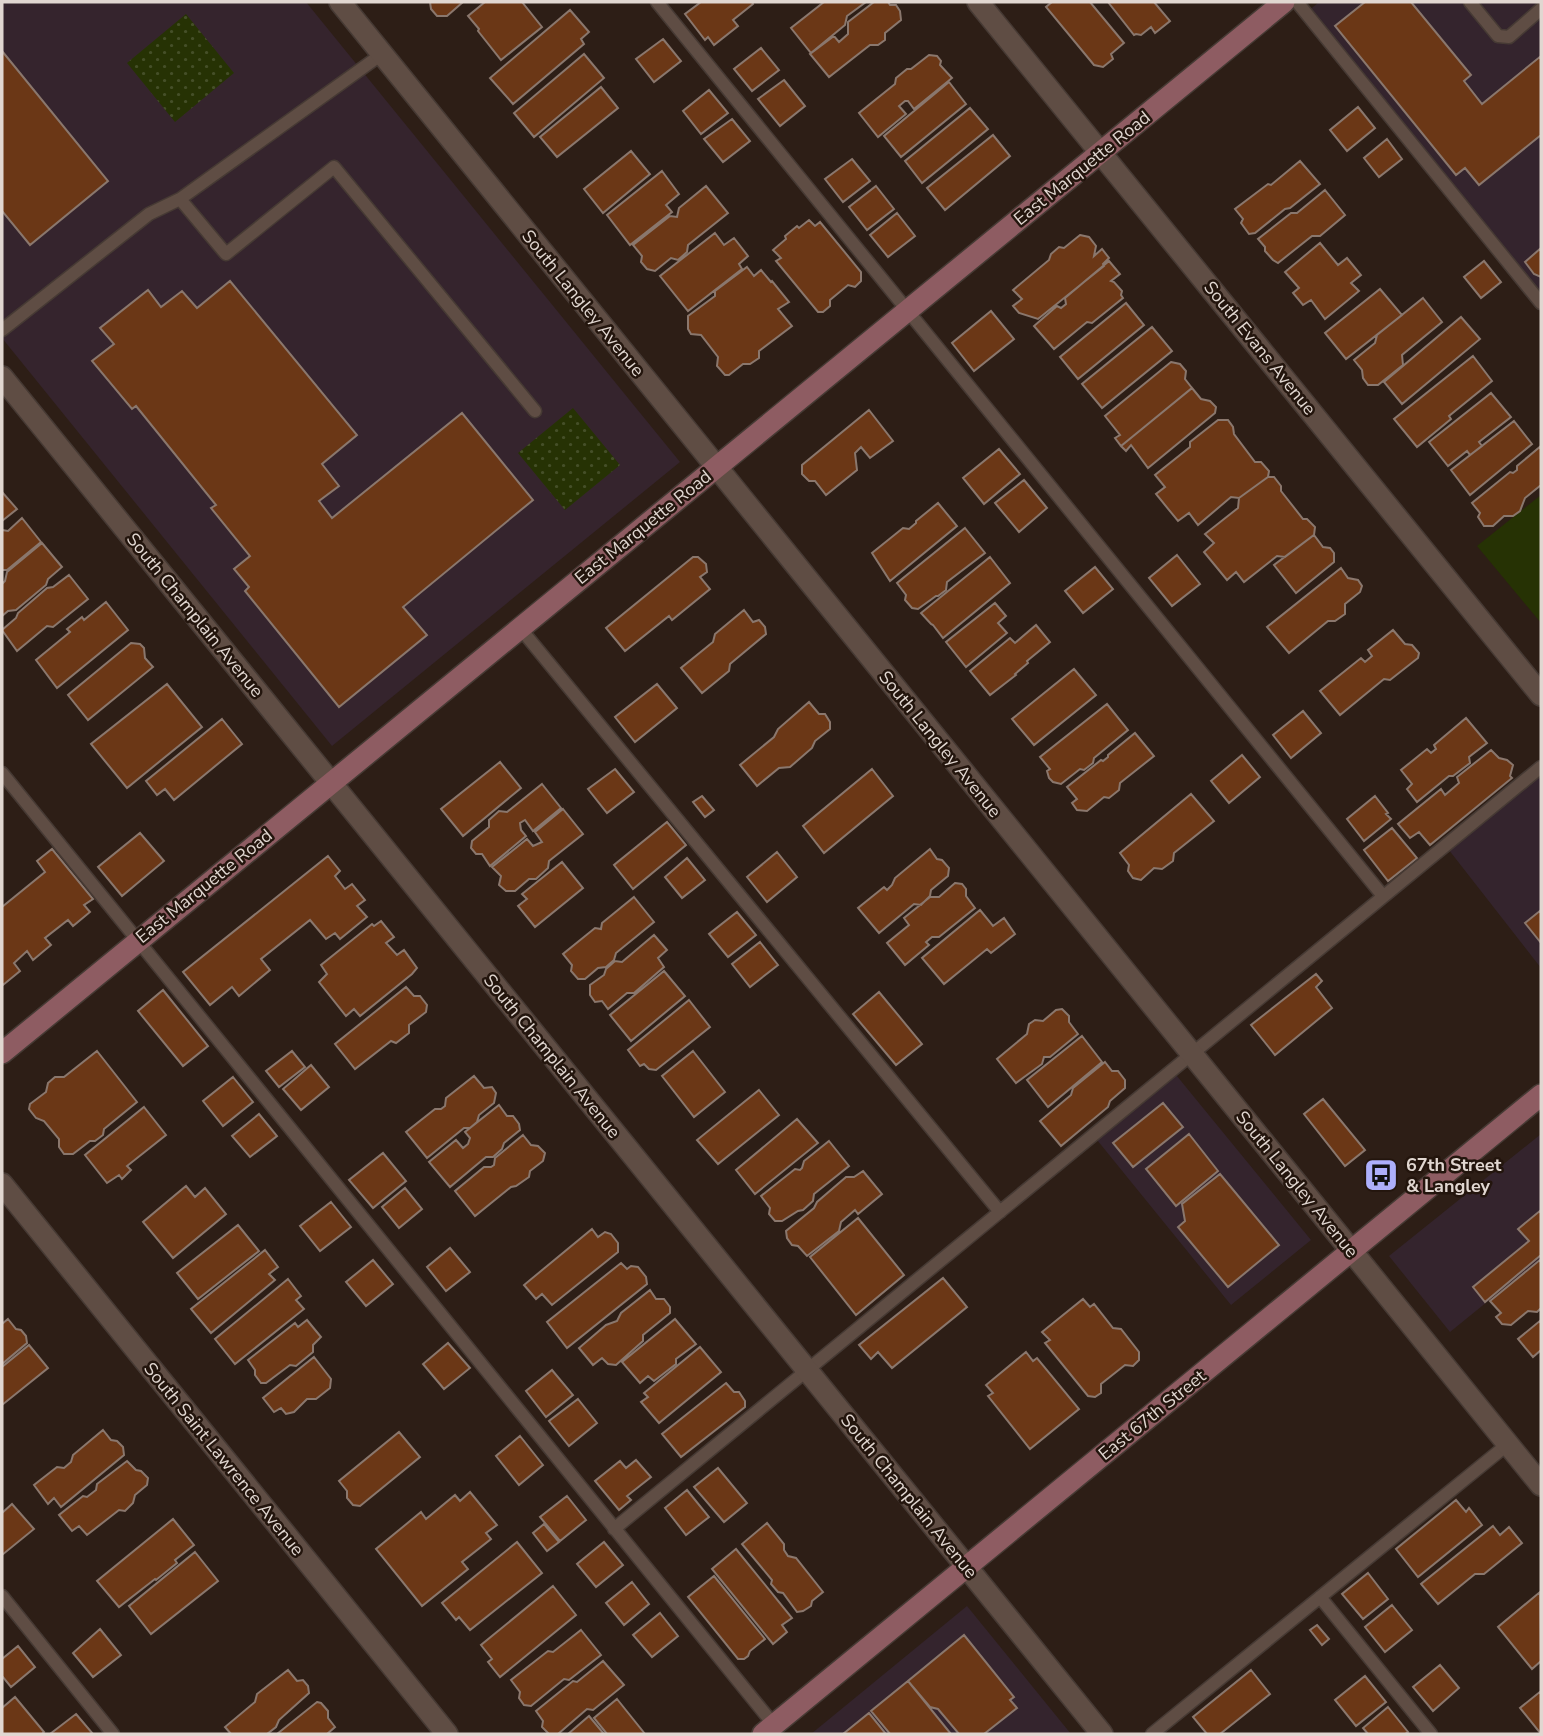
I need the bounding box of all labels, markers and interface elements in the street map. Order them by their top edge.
street label: East Marquette Road [1009,105,1155,231]
street label: South Langley Avenue [516,225,650,381]
street label: South Evans Avenue [1198,276,1322,420]
street label: East Marquette Road [570,464,716,590]
street label: South Champlain Avenue [121,528,269,702]
street label: South Langley Avenue [873,666,1007,822]
street label: East Marquette Road [131,823,277,949]
street label: South Champlain Avenue [478,969,626,1143]
street label: South Langley Avenue [1230,1106,1364,1262]
place label: 67th Street & Langley [1406,1153,1501,1198]
bus stop icon: 67th Street & Langley [1362,1156,1400,1194]
street label: South Saint Lawrence Avenue [138,1357,310,1561]
street label: East 67th Street [1093,1364,1211,1466]
street label: South Champlain Avenue [835,1409,983,1583]

